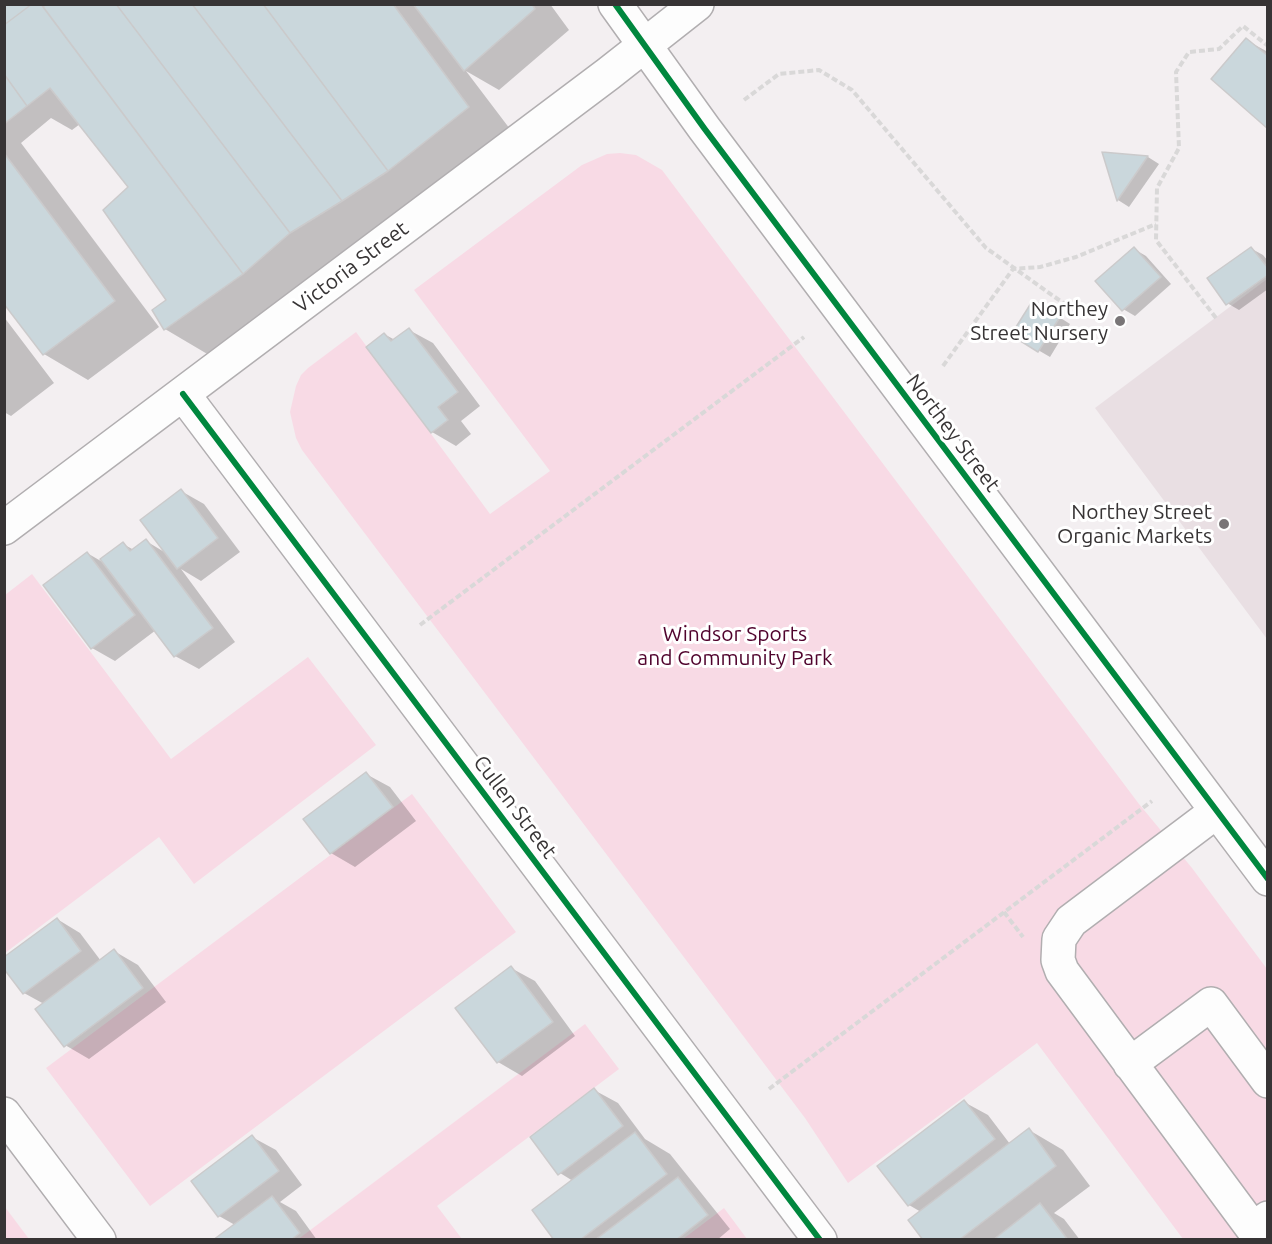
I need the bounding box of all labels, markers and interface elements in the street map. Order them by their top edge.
street label: Victoria Street [289,216,413,318]
place label: Northey Street Nursery [970,296,1108,346]
marker: Northey Street Nursery [1113,314,1127,328]
street label: Northey Street [901,369,1005,497]
place label: Northey Street Organic Markets [1057,499,1212,549]
marker: Northey Street Organic Markets [1217,517,1231,531]
park label: Windsor Sports and Community Park [637,621,833,671]
street label: Cullen Street [468,750,562,864]

